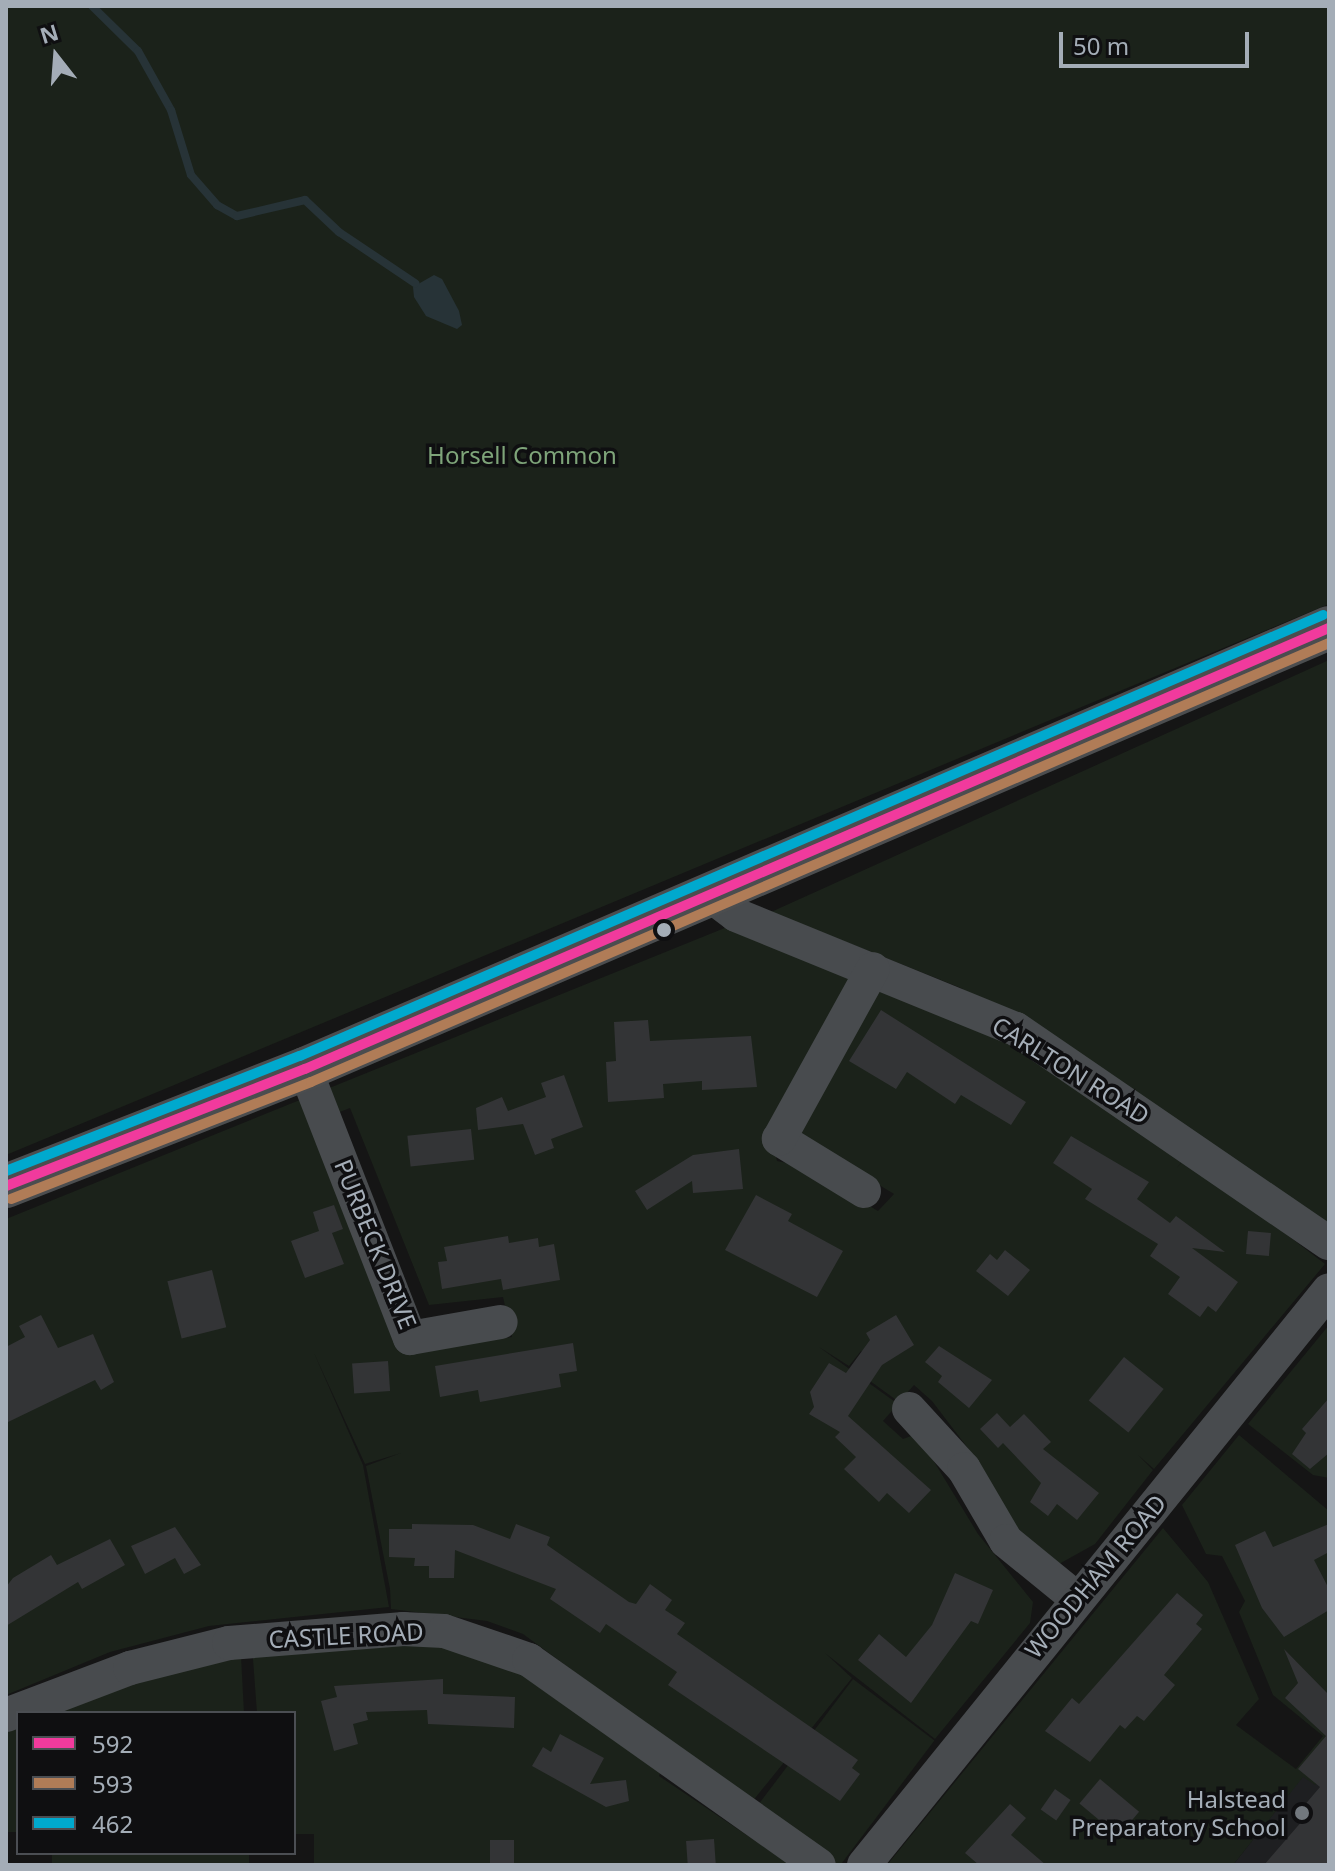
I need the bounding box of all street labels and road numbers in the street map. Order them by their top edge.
street label: CARLTON ROAD [987,1010,1155,1130]
street label: PURBECK DRIVE [329,1155,423,1333]
street label: WOODHAM ROAD [1018,1489,1172,1663]
street label: CASTLE ROAD [268,1617,424,1653]

